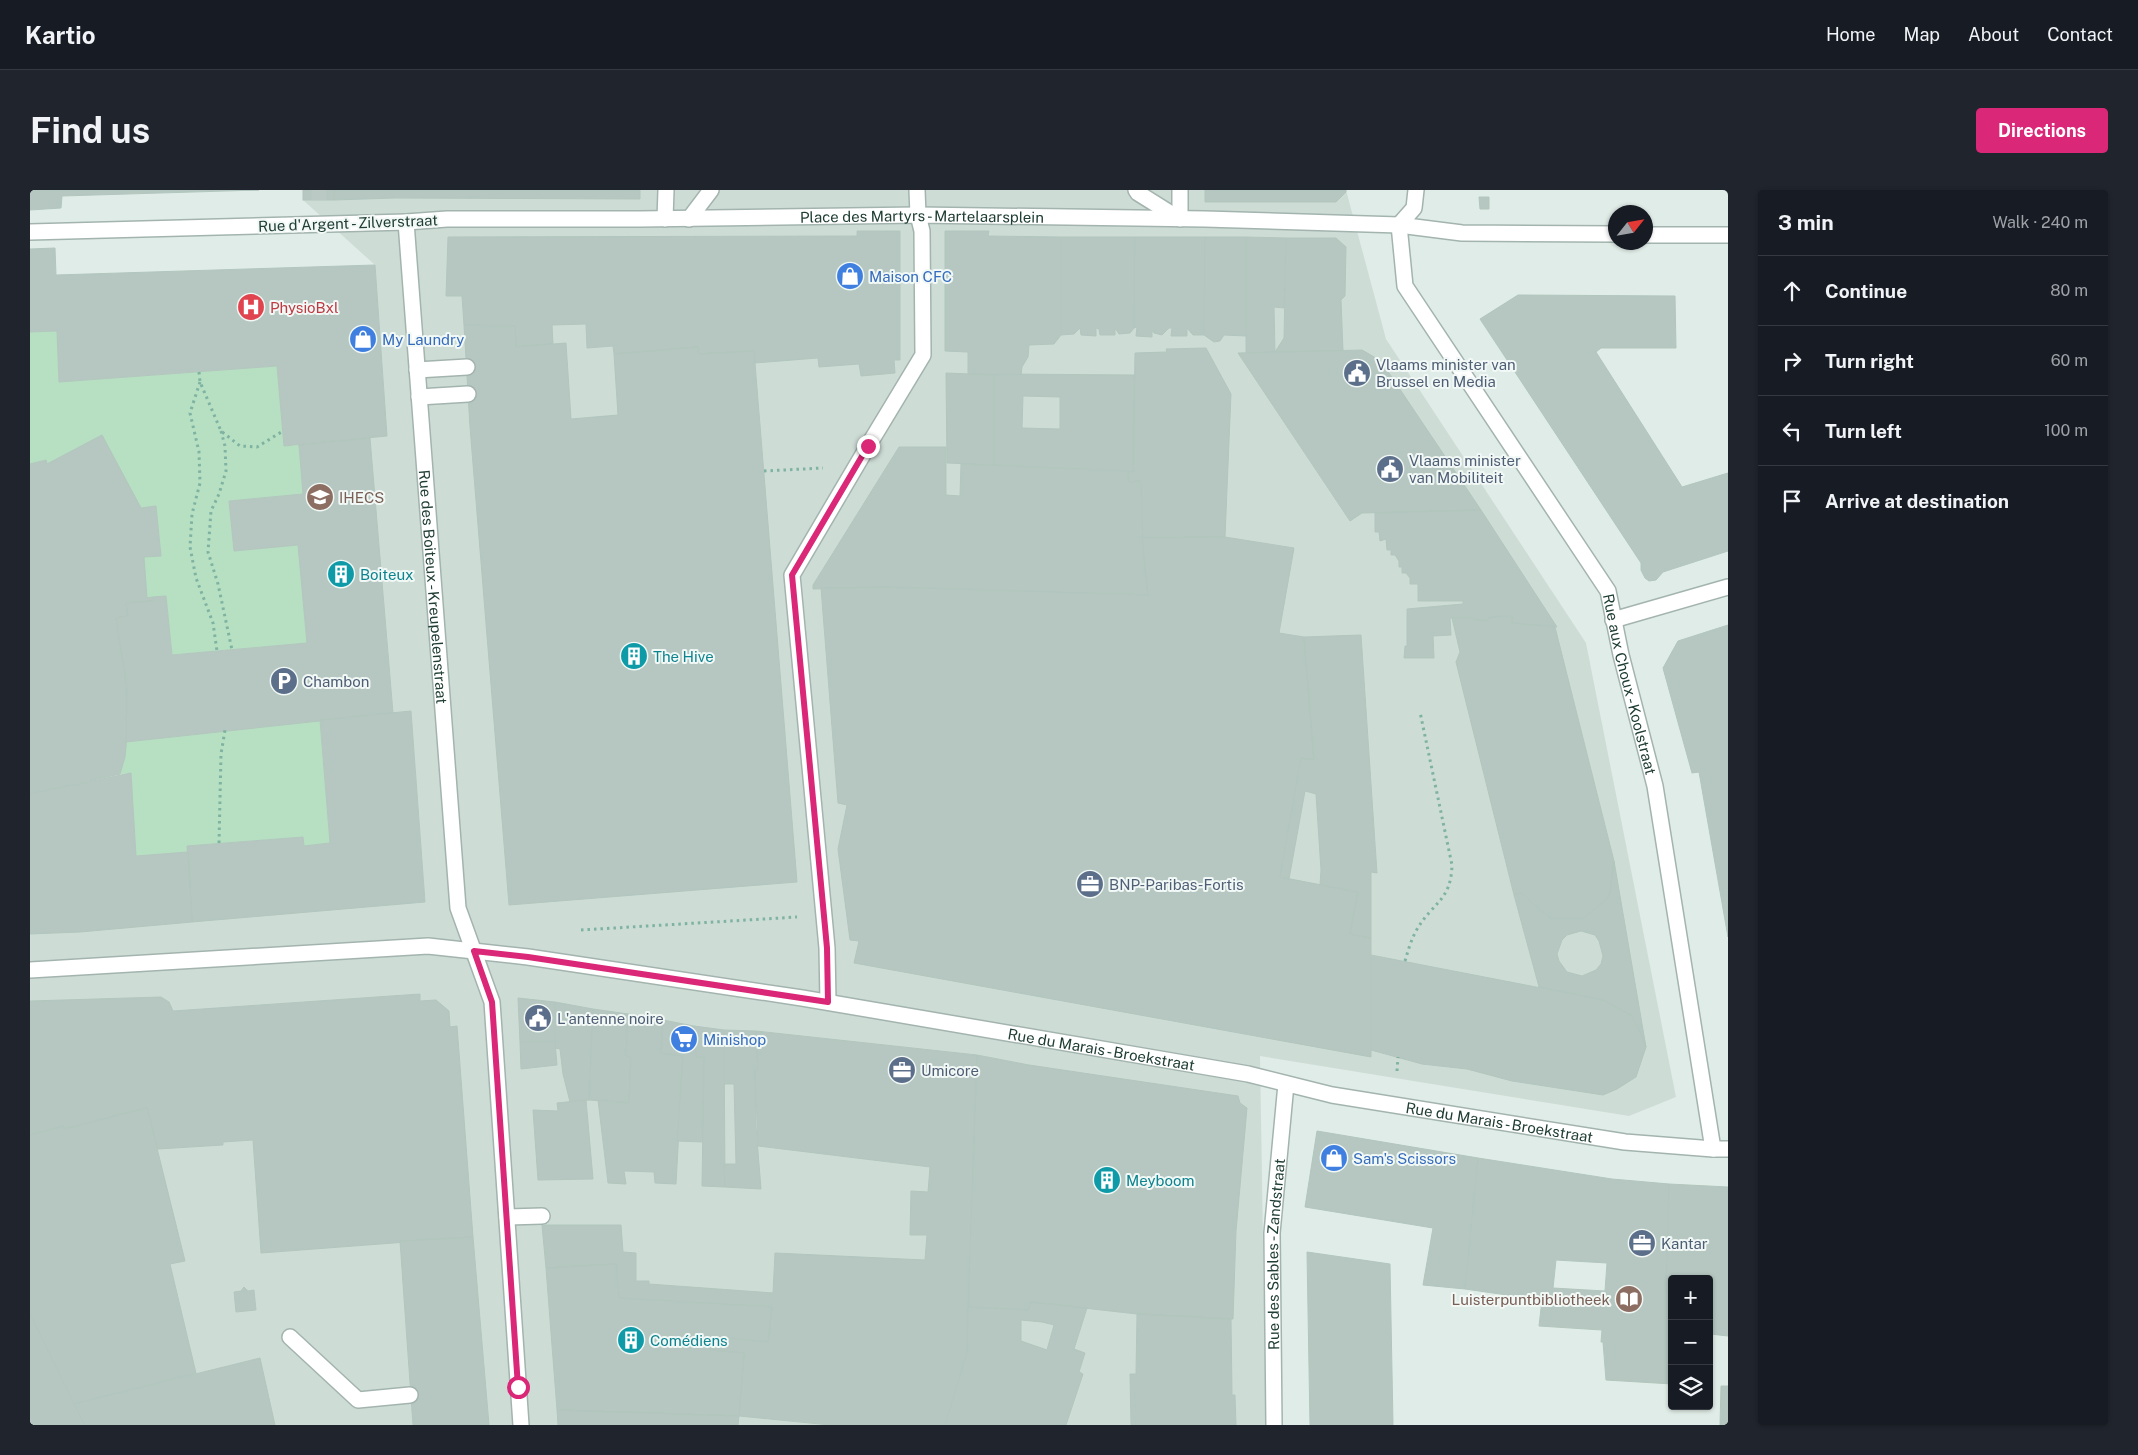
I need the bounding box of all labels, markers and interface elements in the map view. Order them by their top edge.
text: Kartio [25,21,96,49]
text: Home [1826,24,1876,45]
text: Map [1904,24,1940,45]
text: About [1968,24,2019,45]
text: Contact [2047,24,2113,45]
button: Directions [1976,108,2108,153]
text: Find us [30,110,150,151]
north arrow [1608,205,1653,250]
street label: Place des Martyrs - Martelaarsplein [800,206,1044,225]
text: 3 min [1778,210,1834,235]
street label: Rue d'Argent - Zilverstraat [258,211,438,235]
text: Walk · 240 m [1992,213,2088,232]
shop icon: Maison CFC [835,261,865,291]
place label: Maison CFC [869,268,952,285]
icon: ahead [1778,277,1806,305]
text: Continue [1825,280,1907,302]
text: 80 m [2050,281,2088,300]
hospital icon: PhysioBxl [236,292,266,322]
place label: PhysioBxl [270,299,339,316]
shop icon: My Laundry [348,324,378,354]
place label: My Laundry [382,331,464,348]
icon: right [1778,347,1806,375]
text: Turn right [1825,350,1914,372]
text: 60 m [2051,351,2088,370]
place label: Vlaams minister van Brussel en Media [1376,356,1516,390]
public building icon: Vlaams minister van Brussel en Media [1342,358,1372,388]
icon: left [1778,417,1806,445]
text: Turn left [1825,420,1902,442]
text: 100 m [2044,421,2088,440]
route end [857,435,880,458]
place label: Vlaams minister van Mobiliteit [1409,452,1521,486]
public building icon: Vlaams minister van Mobiliteit [1375,454,1405,484]
street label: Rue des Boiteux - Kreupelenstraat [416,469,451,705]
school or university icon: IHECS [305,482,335,512]
icon: arrive [1778,487,1806,515]
place label: IHECS [339,489,384,506]
text: Arrive at destination [1825,490,2009,512]
building icon: Boiteux [326,559,356,589]
place label: Boiteux [360,566,414,583]
street label: Rue aux Choux - Koolstraat [1600,592,1660,776]
building icon: The Hive [619,641,649,671]
place label: The Hive [653,648,714,665]
parking icon: Chambon [269,666,299,696]
place label: Chambon [303,673,369,690]
office icon: BNP-Paribas-Fortis [1075,869,1105,899]
place label: BNP-Paribas-Fortis [1109,876,1243,893]
public building icon: L'antenne noire [523,1003,553,1033]
place label: L'antenne noire [557,1010,664,1027]
supermarket icon: Minishop [669,1024,699,1054]
street label: Rue du Marais - Broekstraat [1006,1025,1196,1073]
place label: Minishop [703,1031,766,1048]
office icon: Umicore [887,1055,917,1085]
place label: Umicore [921,1062,979,1079]
street label: Rue du Marais - Broekstraat [1405,1098,1595,1145]
shop icon: Sam's Scissors [1319,1143,1349,1173]
place label: Sam's Scissors [1353,1150,1456,1167]
street label: Rue des Sables - Zandstraat [1263,1157,1287,1350]
building icon: Meyboom [1092,1165,1122,1195]
place label: Meyboom [1126,1172,1195,1189]
office icon: Kantar [1627,1228,1657,1258]
place label: Kantar [1661,1235,1708,1252]
map controls [1668,1275,1713,1410]
button: + [1668,1275,1713,1320]
library icon: Luisterpuntbibliotheek [1614,1284,1644,1314]
place label: Luisterpuntbibliotheek [1452,1291,1610,1308]
button: − [1668,1320,1713,1365]
building icon: Comédiens [616,1325,646,1355]
place label: Comédiens [650,1332,728,1349]
button: layers [1668,1365,1713,1410]
route start [507,1376,530,1399]

